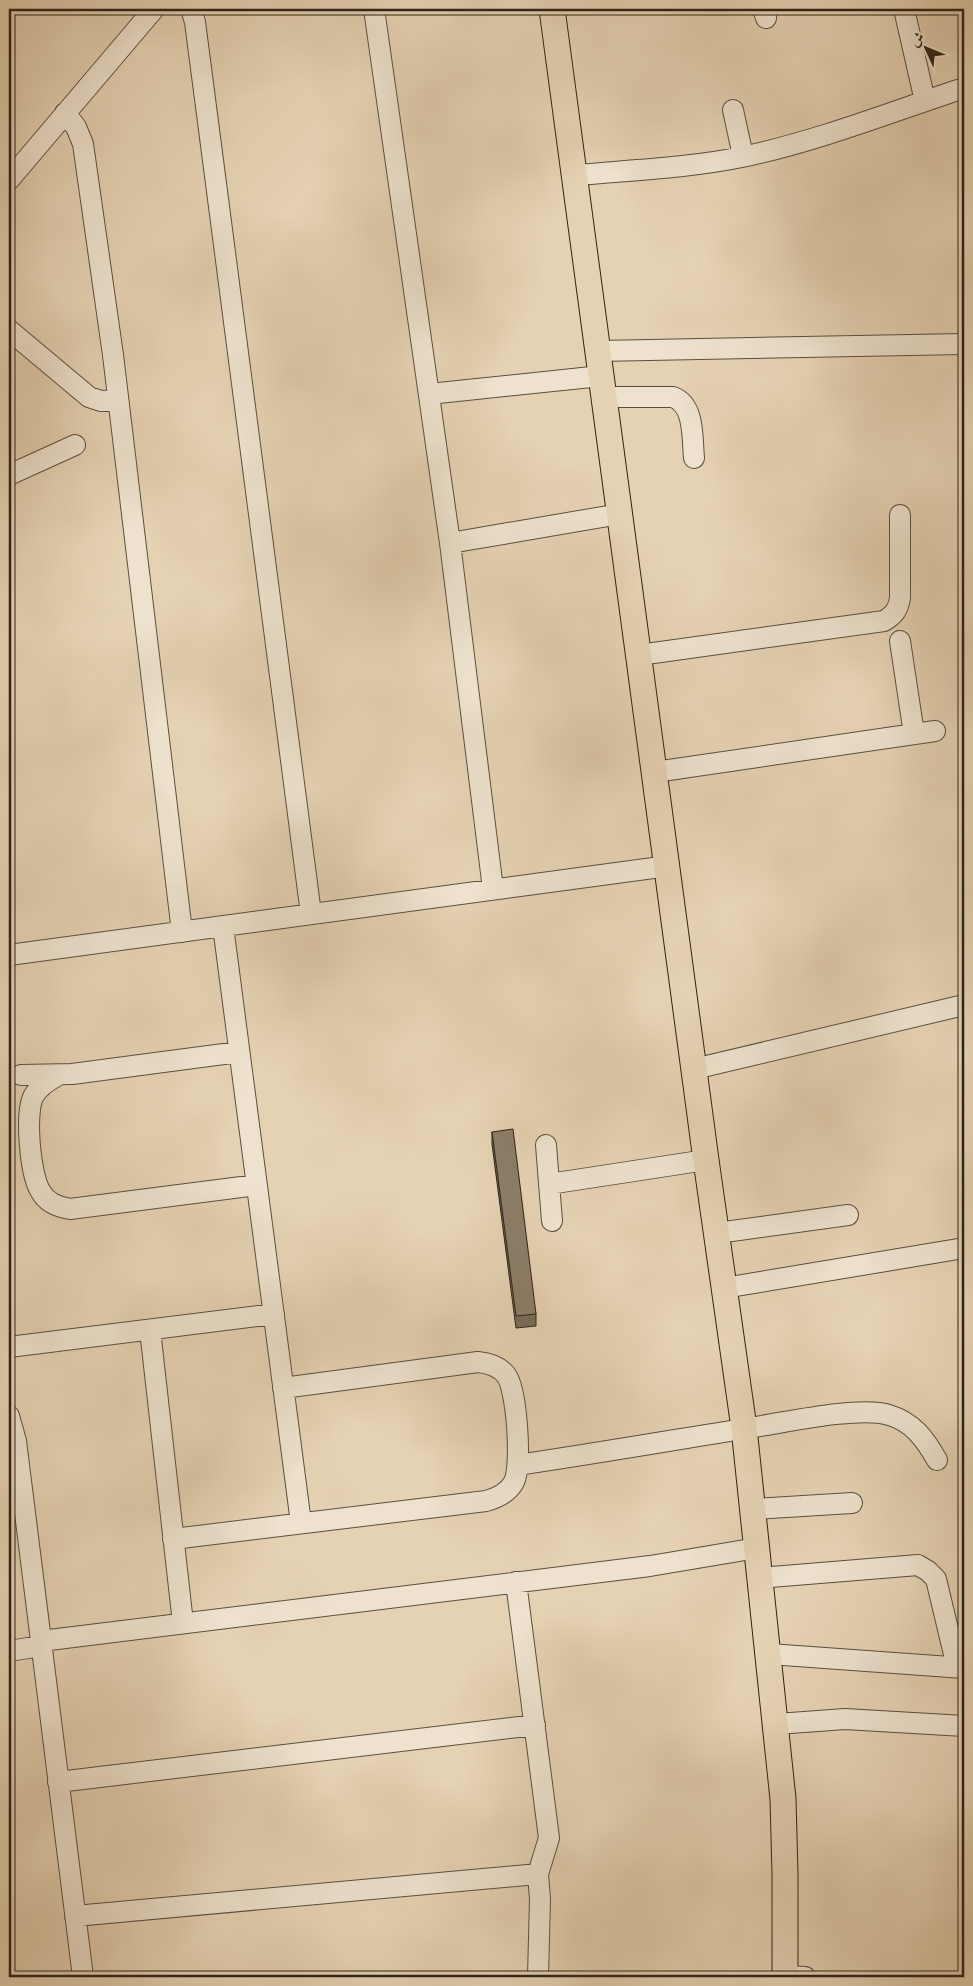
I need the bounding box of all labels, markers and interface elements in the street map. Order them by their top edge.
north arrow [900,22,950,72]
text: ش [905,28,929,51]

